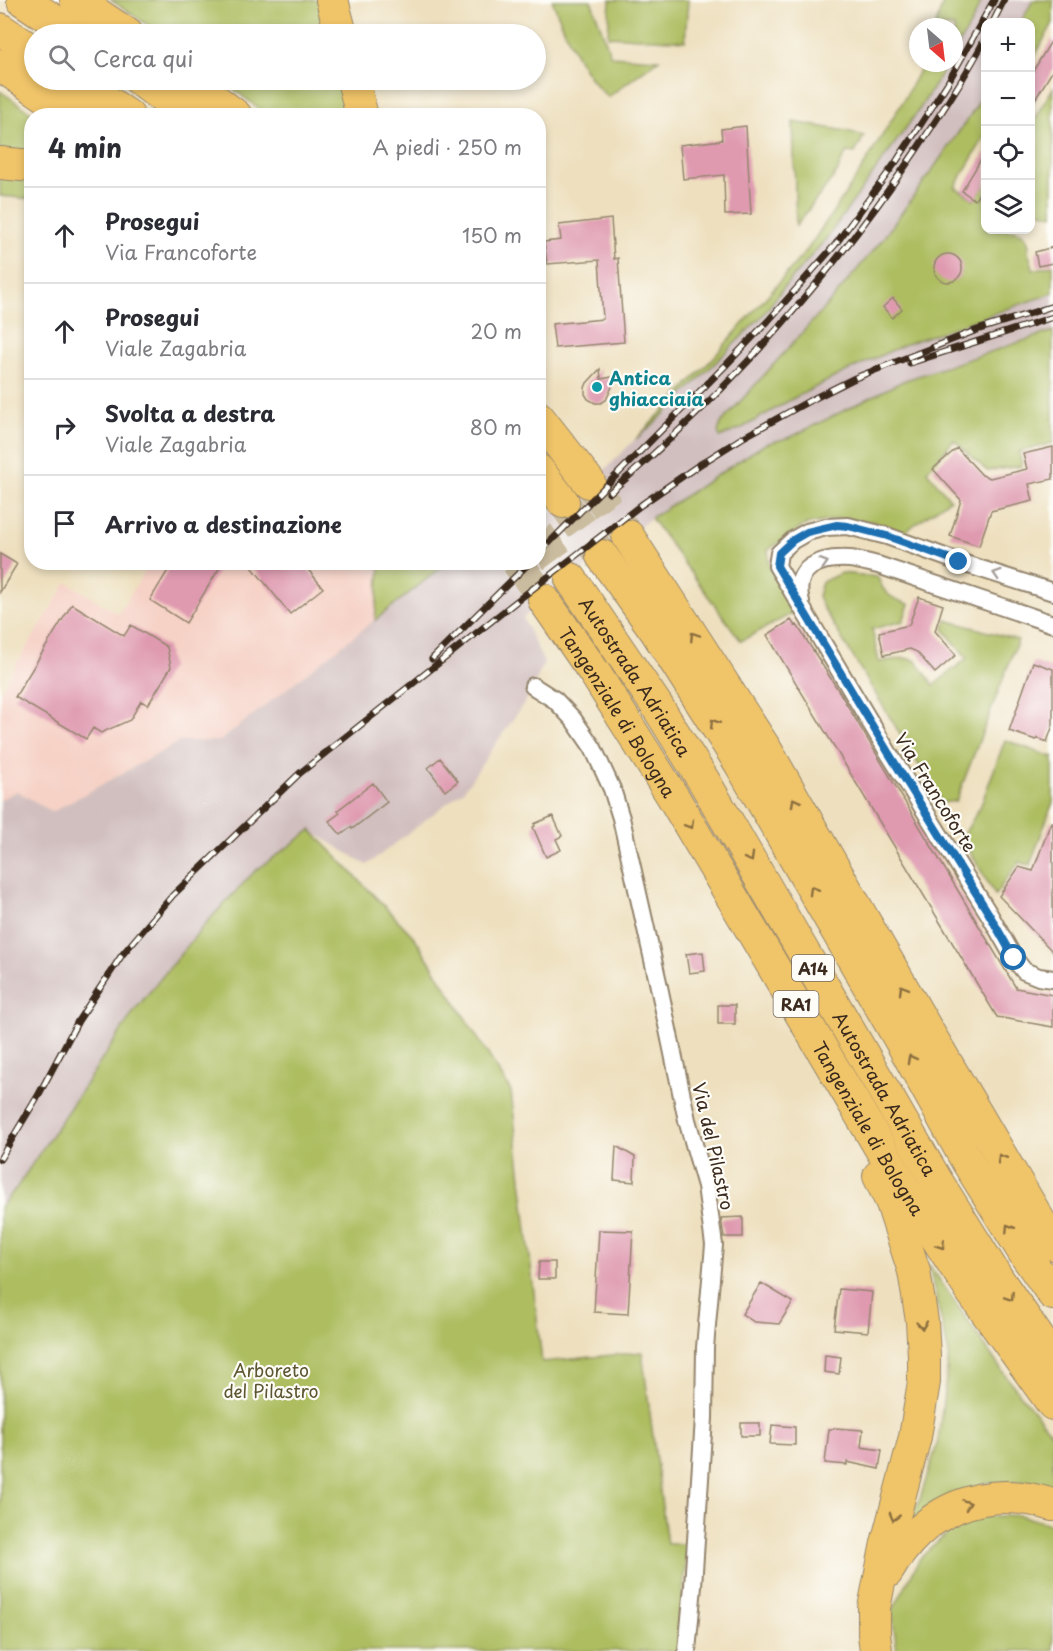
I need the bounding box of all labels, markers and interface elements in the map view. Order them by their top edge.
north arrow [909,18,963,72]
map controls [981,18,1035,234]
button: + [981,18,1035,72]
search box [24,24,546,90]
icon: search [45,41,78,74]
text: Cerca qui [93,41,193,74]
button: − [981,72,1035,126]
button: locate [981,126,1035,180]
text: 4 min [48,128,122,167]
text: A piedi · 250 m [372,132,522,162]
button: layers [981,180,1035,234]
text: Prosegui [105,204,199,237]
icon: ahead [48,219,81,252]
text: 150 m [462,220,522,250]
text: Via Francoforte [105,237,257,267]
text: Prosegui [105,300,199,333]
icon: ahead [48,315,81,348]
text: 20 m [470,316,522,346]
text: Viale Zagabria [105,333,246,363]
place label: Antica ghiacciaia [609,364,705,412]
marker: Antica ghiacciaia [590,380,604,394]
text: Svolta a destra [105,396,275,429]
icon: right [48,411,81,444]
text: 80 m [470,412,522,442]
text: Viale Zagabria [105,429,246,459]
icon: arrive [48,507,81,540]
text: Arrivo a destinazione [105,507,342,540]
route end [945,548,971,574]
one-way arrow [818,558,829,570]
one-way arrow [992,569,1003,581]
street label: Autostrada Adriatica [573,591,699,762]
street label: Tangenziale di Bologna [553,621,684,803]
one-way arrow [690,631,701,642]
one-way arrow [711,718,722,729]
street label: Via Francoforte [888,727,984,857]
one-way arrow [791,798,803,808]
one-way arrow [682,819,694,829]
one-way arrow [742,852,754,862]
one-way arrow [809,886,821,897]
route start [1000,944,1026,970]
road number: A14 [792,955,834,981]
one-way arrow [899,985,910,995]
road number: RA1 [774,991,818,1017]
street label: Autostrada Adriatica [827,1006,944,1181]
street label: Tangenziale di Bologna [807,1036,932,1221]
one-way arrow [907,1055,918,1066]
street label: Via del Pilastro [686,1079,742,1213]
one-way arrow [997,1154,1008,1164]
one-way arrow [1004,1224,1016,1234]
one-way arrow [934,1238,945,1249]
one-way arrow [1003,1290,1014,1301]
one-way arrow [915,1321,928,1330]
park label: Arboreto del Pilastro [223,1356,319,1404]
one-way arrow [961,1498,972,1511]
one-way arrow [889,1511,901,1522]

